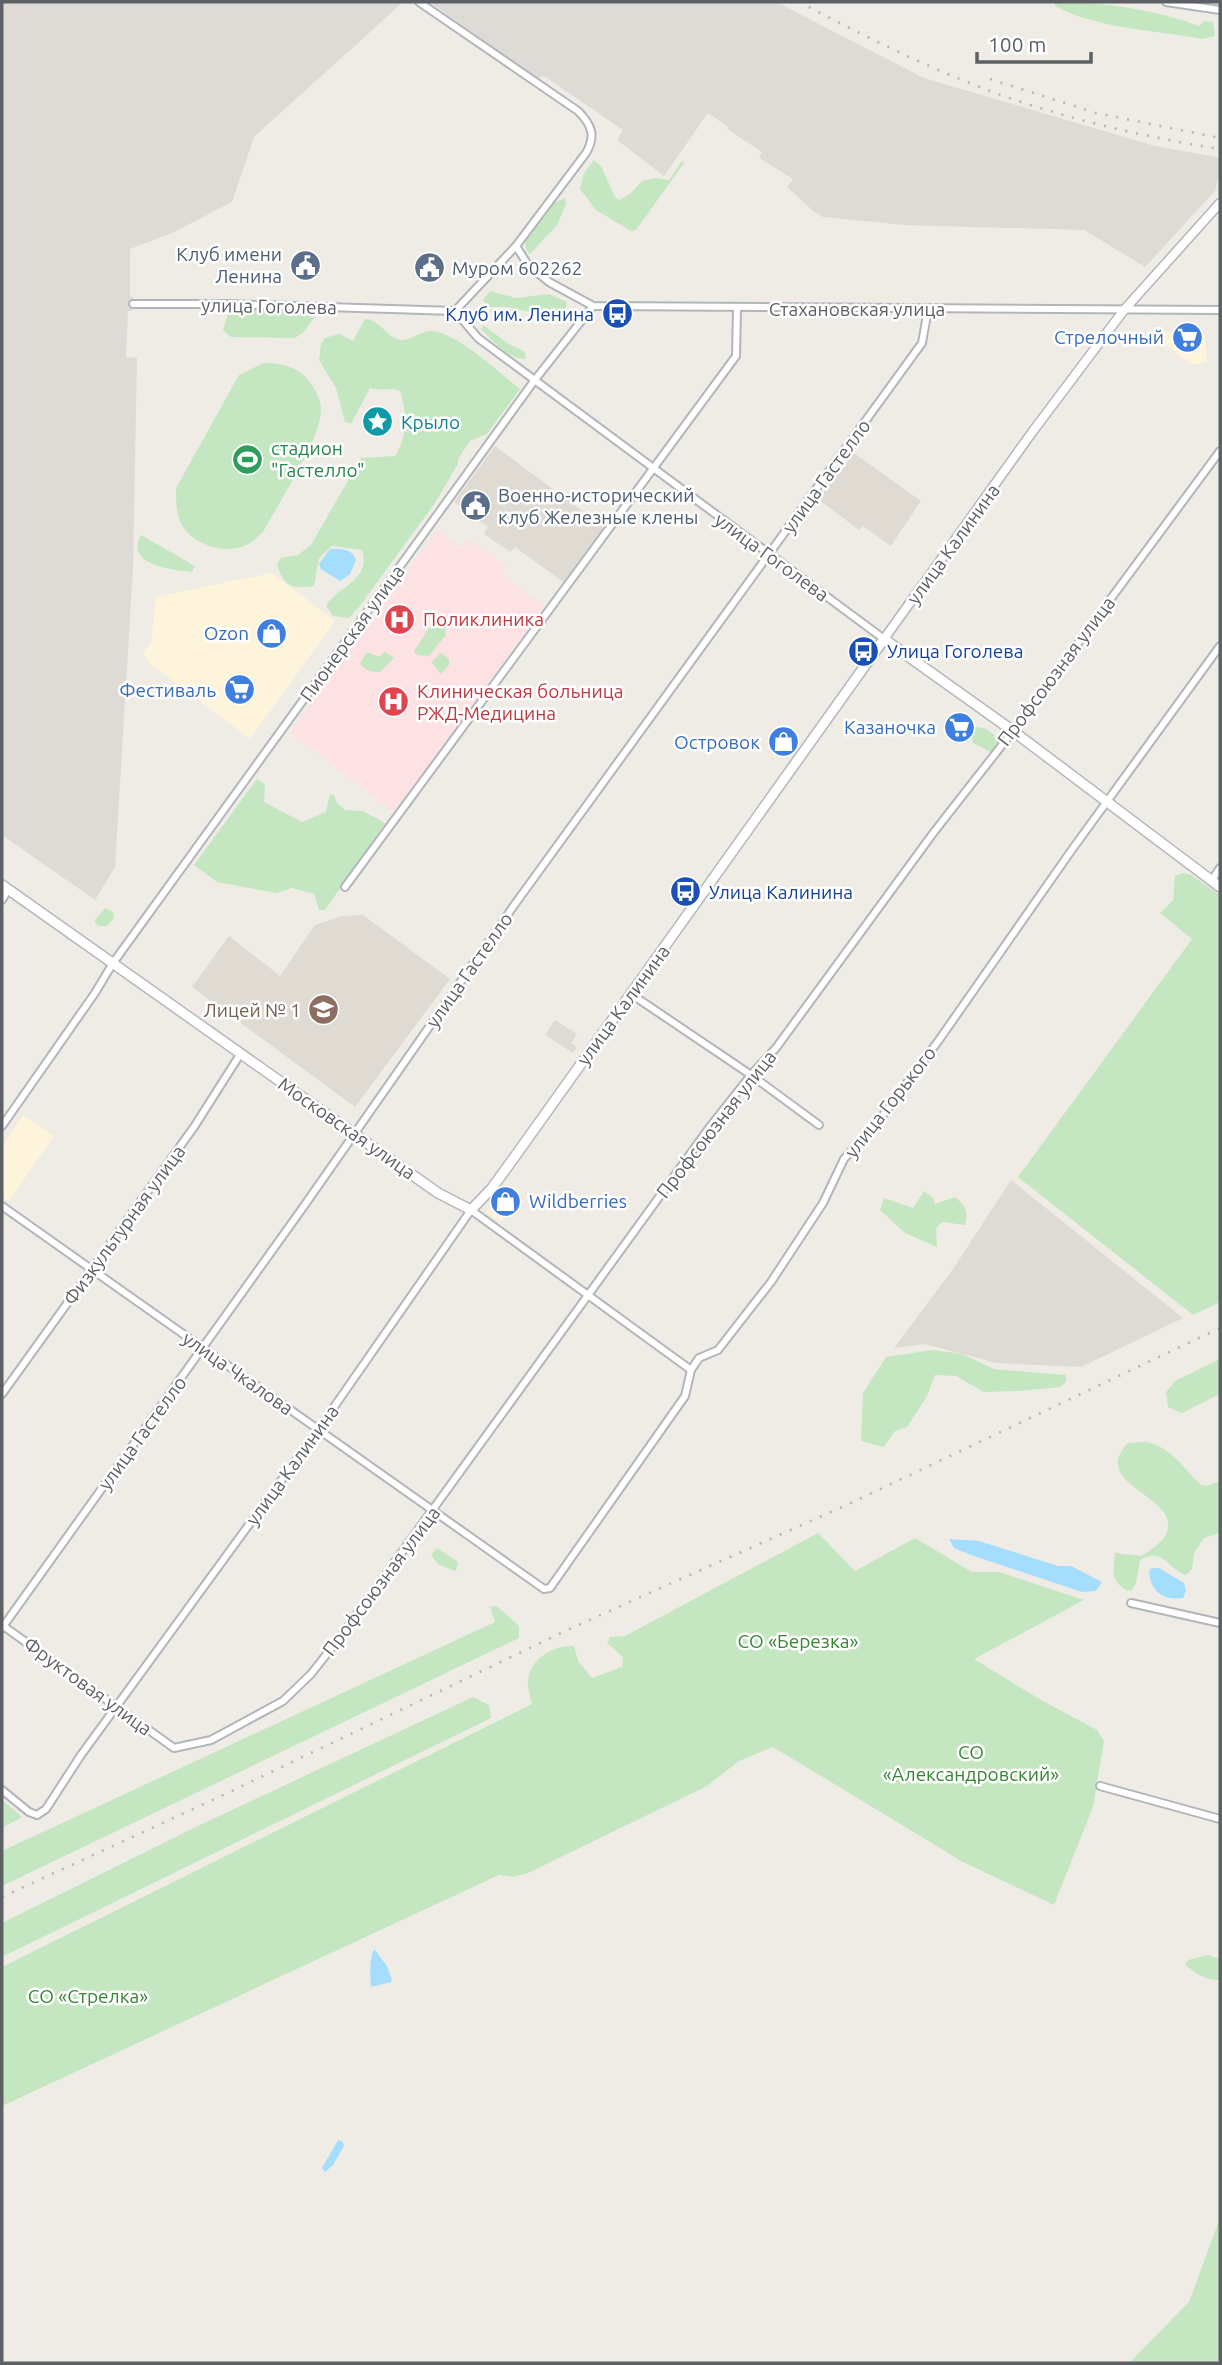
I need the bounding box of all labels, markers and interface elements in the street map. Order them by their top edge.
scale bar [977,21,1091,65]
text: 100 m [988,32,1046,56]
place label: Клуб имени Ленина [176,243,282,287]
public building icon: Клуб имени Ленина [288,248,322,282]
public building icon: Муром 602262 [412,251,446,285]
place label: Муром 602262 [452,257,582,279]
street label: улица Гоголева [201,294,337,318]
bus stop icon: Клуб им. Ленина [600,297,634,331]
street label: Стахановская улица [769,298,945,320]
place label: Клуб им. Ленина [445,303,594,325]
supermarket icon: Стрелочный [1170,320,1204,354]
place label: Стрелочный [1054,326,1164,348]
place icon: Крыло [361,405,395,439]
place label: Крыло [401,411,460,433]
street label: улица Гастелло [777,415,875,537]
place label: стадион "Гастелло" [271,437,365,481]
sports icon: стадион "Гастелло" [231,442,265,476]
street label: улица Калинина [902,480,1004,608]
place label: Военно-исторический клуб Железные клены [498,484,698,528]
public building icon: Военно-исторический клуб Железные клены [458,489,492,523]
street label: улица Гоголева [711,508,833,606]
street label: Пионерская улица [295,561,409,705]
street label: Профсоюзная улица [993,592,1119,750]
hospital icon: Поликлиника [383,602,417,636]
place label: Поликлиника [423,608,544,630]
shop icon: Ozon [255,616,289,650]
place label: Ozon [204,622,249,644]
bus stop icon: Улица Гоголева [847,634,881,668]
place label: Улица Гоголева [887,640,1024,662]
supermarket icon: Фестиваль [222,673,256,707]
place label: Фестиваль [119,679,216,701]
place label: Клиническая больница РЖД-Медицина [417,680,623,724]
hospital icon: Клиническая больница РЖД-Медицина [377,685,411,719]
supermarket icon: Казаночка [942,710,976,744]
place label: Казаночка [844,716,936,738]
shop icon: Островок [766,725,800,759]
place label: Островок [674,731,760,753]
bus stop icon: Улица Калинина [669,875,703,909]
place label: Улица Калинина [709,881,853,903]
street label: улица Гастелло [421,908,517,1032]
street label: улица Калинина [572,941,674,1069]
school or university icon: Лицей № 1 [307,993,341,1027]
place label: Лицей № 1 [204,999,301,1021]
street label: улица Горького [840,1042,940,1162]
street label: Профсоюзная улица [652,1046,780,1202]
street label: Московская улица [274,1072,420,1184]
street label: Физкультурная улица [59,1141,189,1309]
shop icon: Wildberries [489,1184,523,1218]
place label: Wildberries [529,1190,627,1212]
street label: улица Чкалова [178,1327,298,1419]
street label: улица Гастелло [93,1372,191,1494]
street label: улица Калинина [241,1401,343,1529]
street label: Профсоюзная улица [318,1502,444,1660]
park label: СО «Березка» [738,1630,858,1652]
street label: Фруктовая улица [20,1632,156,1740]
park label: СО «Александровский» [883,1741,1059,1785]
park label: СО «Стрелка» [28,1985,148,2007]

